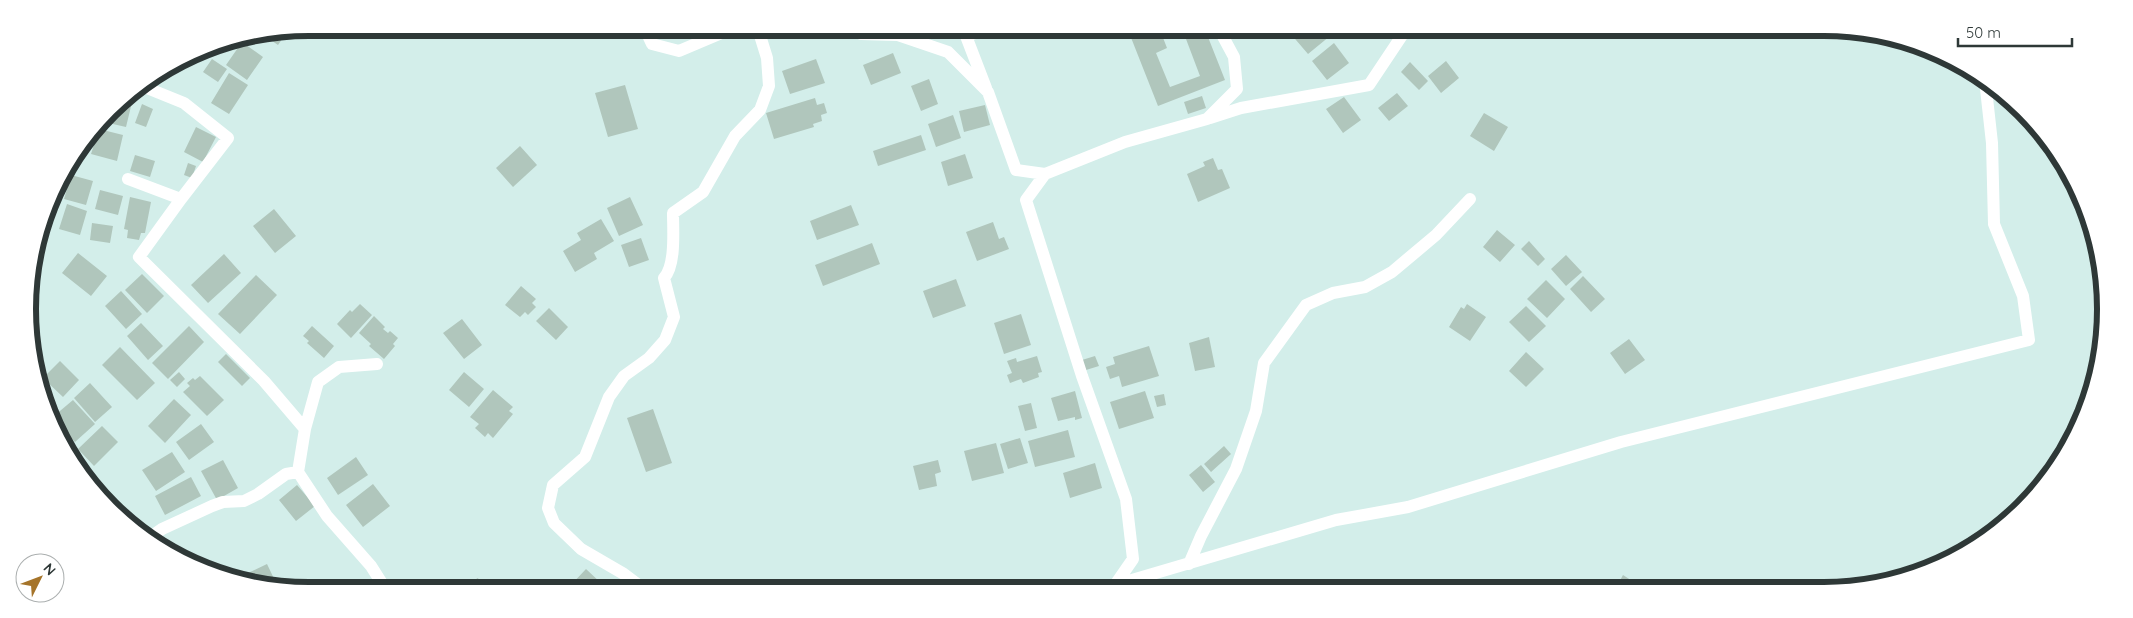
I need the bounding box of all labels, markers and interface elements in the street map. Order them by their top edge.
scale bar [1958,15,2072,47]
text: 50 m [1966,23,2001,42]
north arrow [15,553,65,603]
text: N [40,559,60,579]

